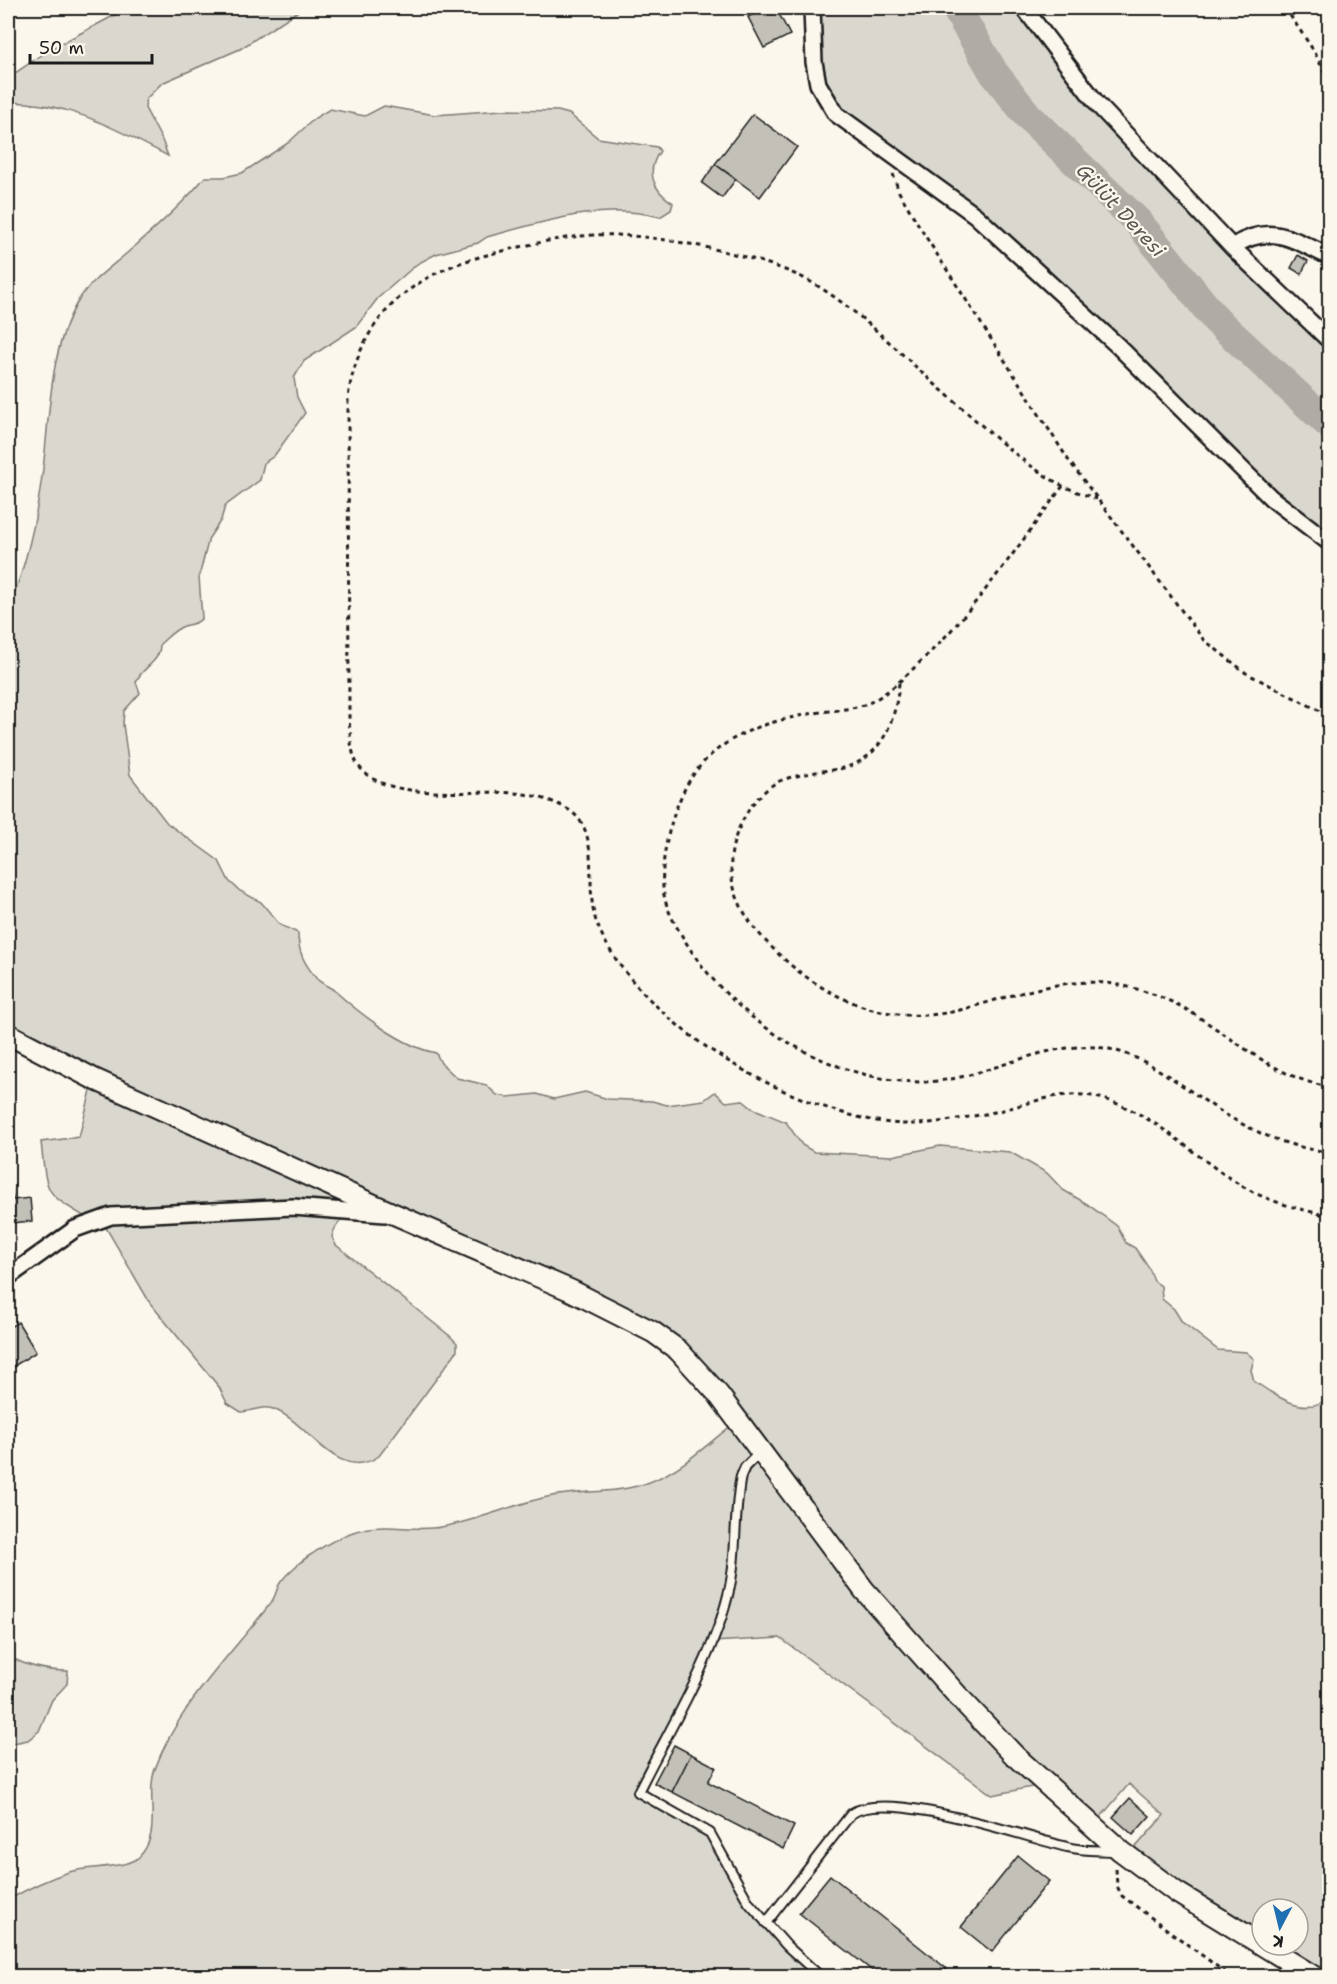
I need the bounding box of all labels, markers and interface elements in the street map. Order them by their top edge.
scale bar [30,27,152,65]
text: 50 m [39,36,84,60]
water label: Gülüt Deresi [1071,158,1171,263]
north arrow [1250,1897,1310,1957]
text: K [1271,1930,1285,1952]

